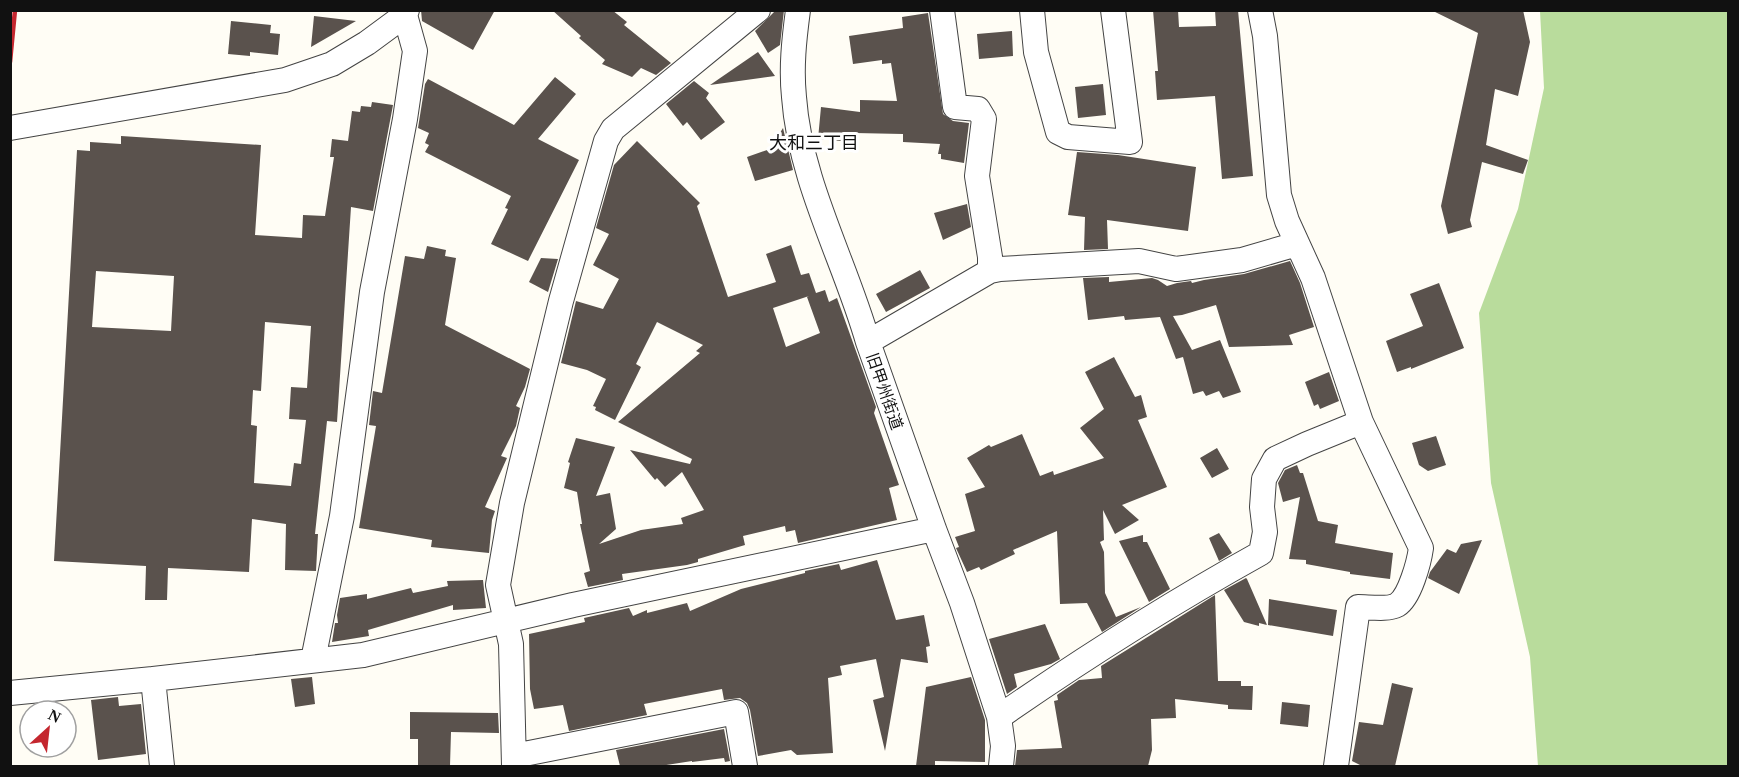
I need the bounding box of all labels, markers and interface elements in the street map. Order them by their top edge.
district label: 大和三丁目 [769,133,859,153]
street label: 旧甲州街道 [863,351,906,432]
north arrow [18,699,78,759]
text: N [46,706,64,726]

